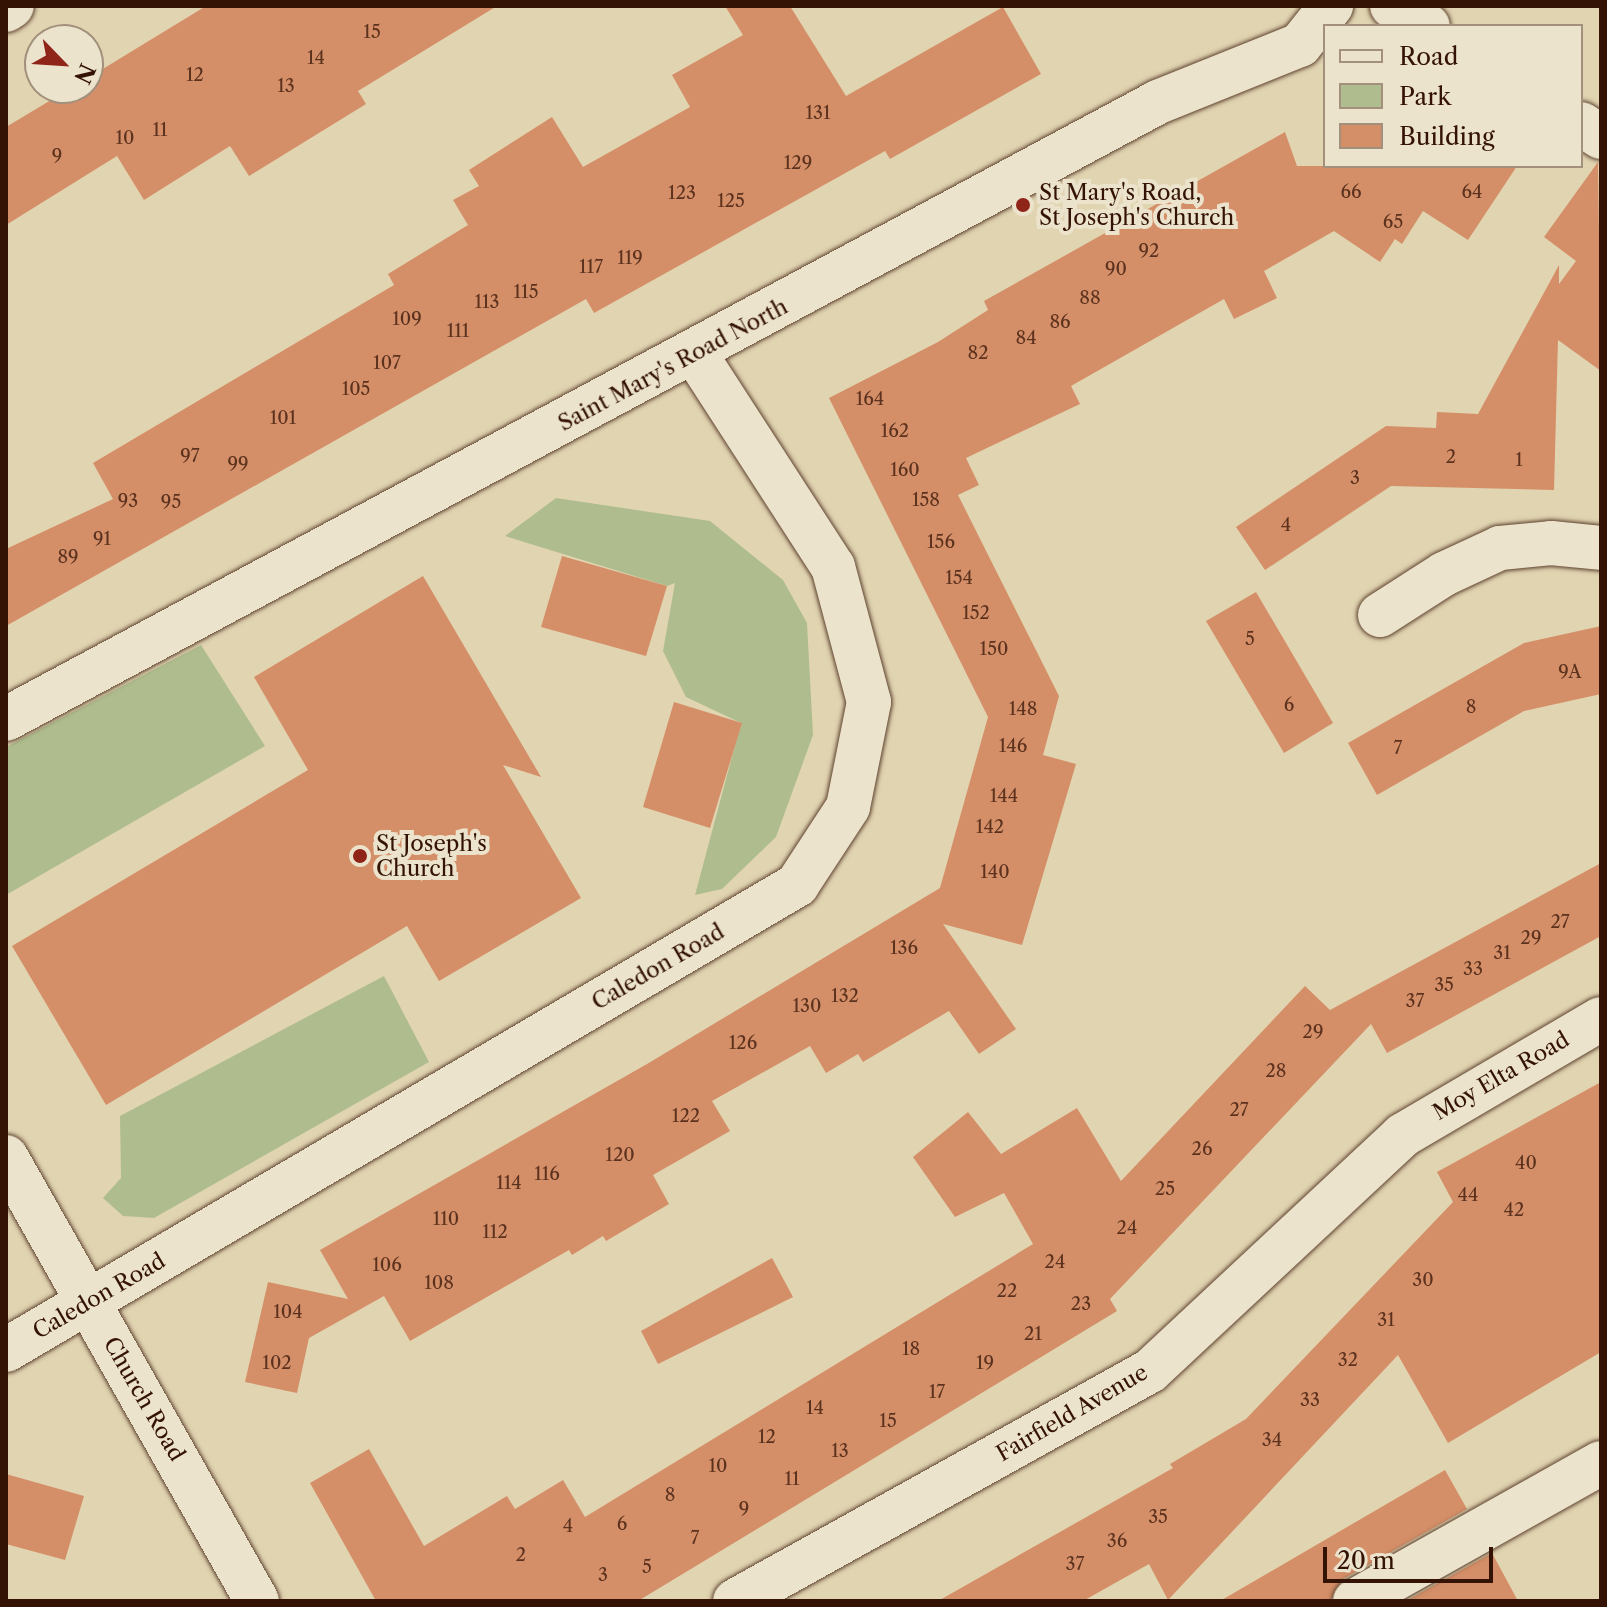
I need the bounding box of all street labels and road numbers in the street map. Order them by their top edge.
street label: Saint Mary's Road North [554,293,792,437]
street label: Caledon Road [587,918,729,1016]
street label: Moy Elta Road [1428,1026,1574,1126]
street label: Caledon Road [28,1247,170,1345]
street label: Church Road [98,1332,190,1466]
street label: Fairfield Avenue [991,1359,1153,1467]

